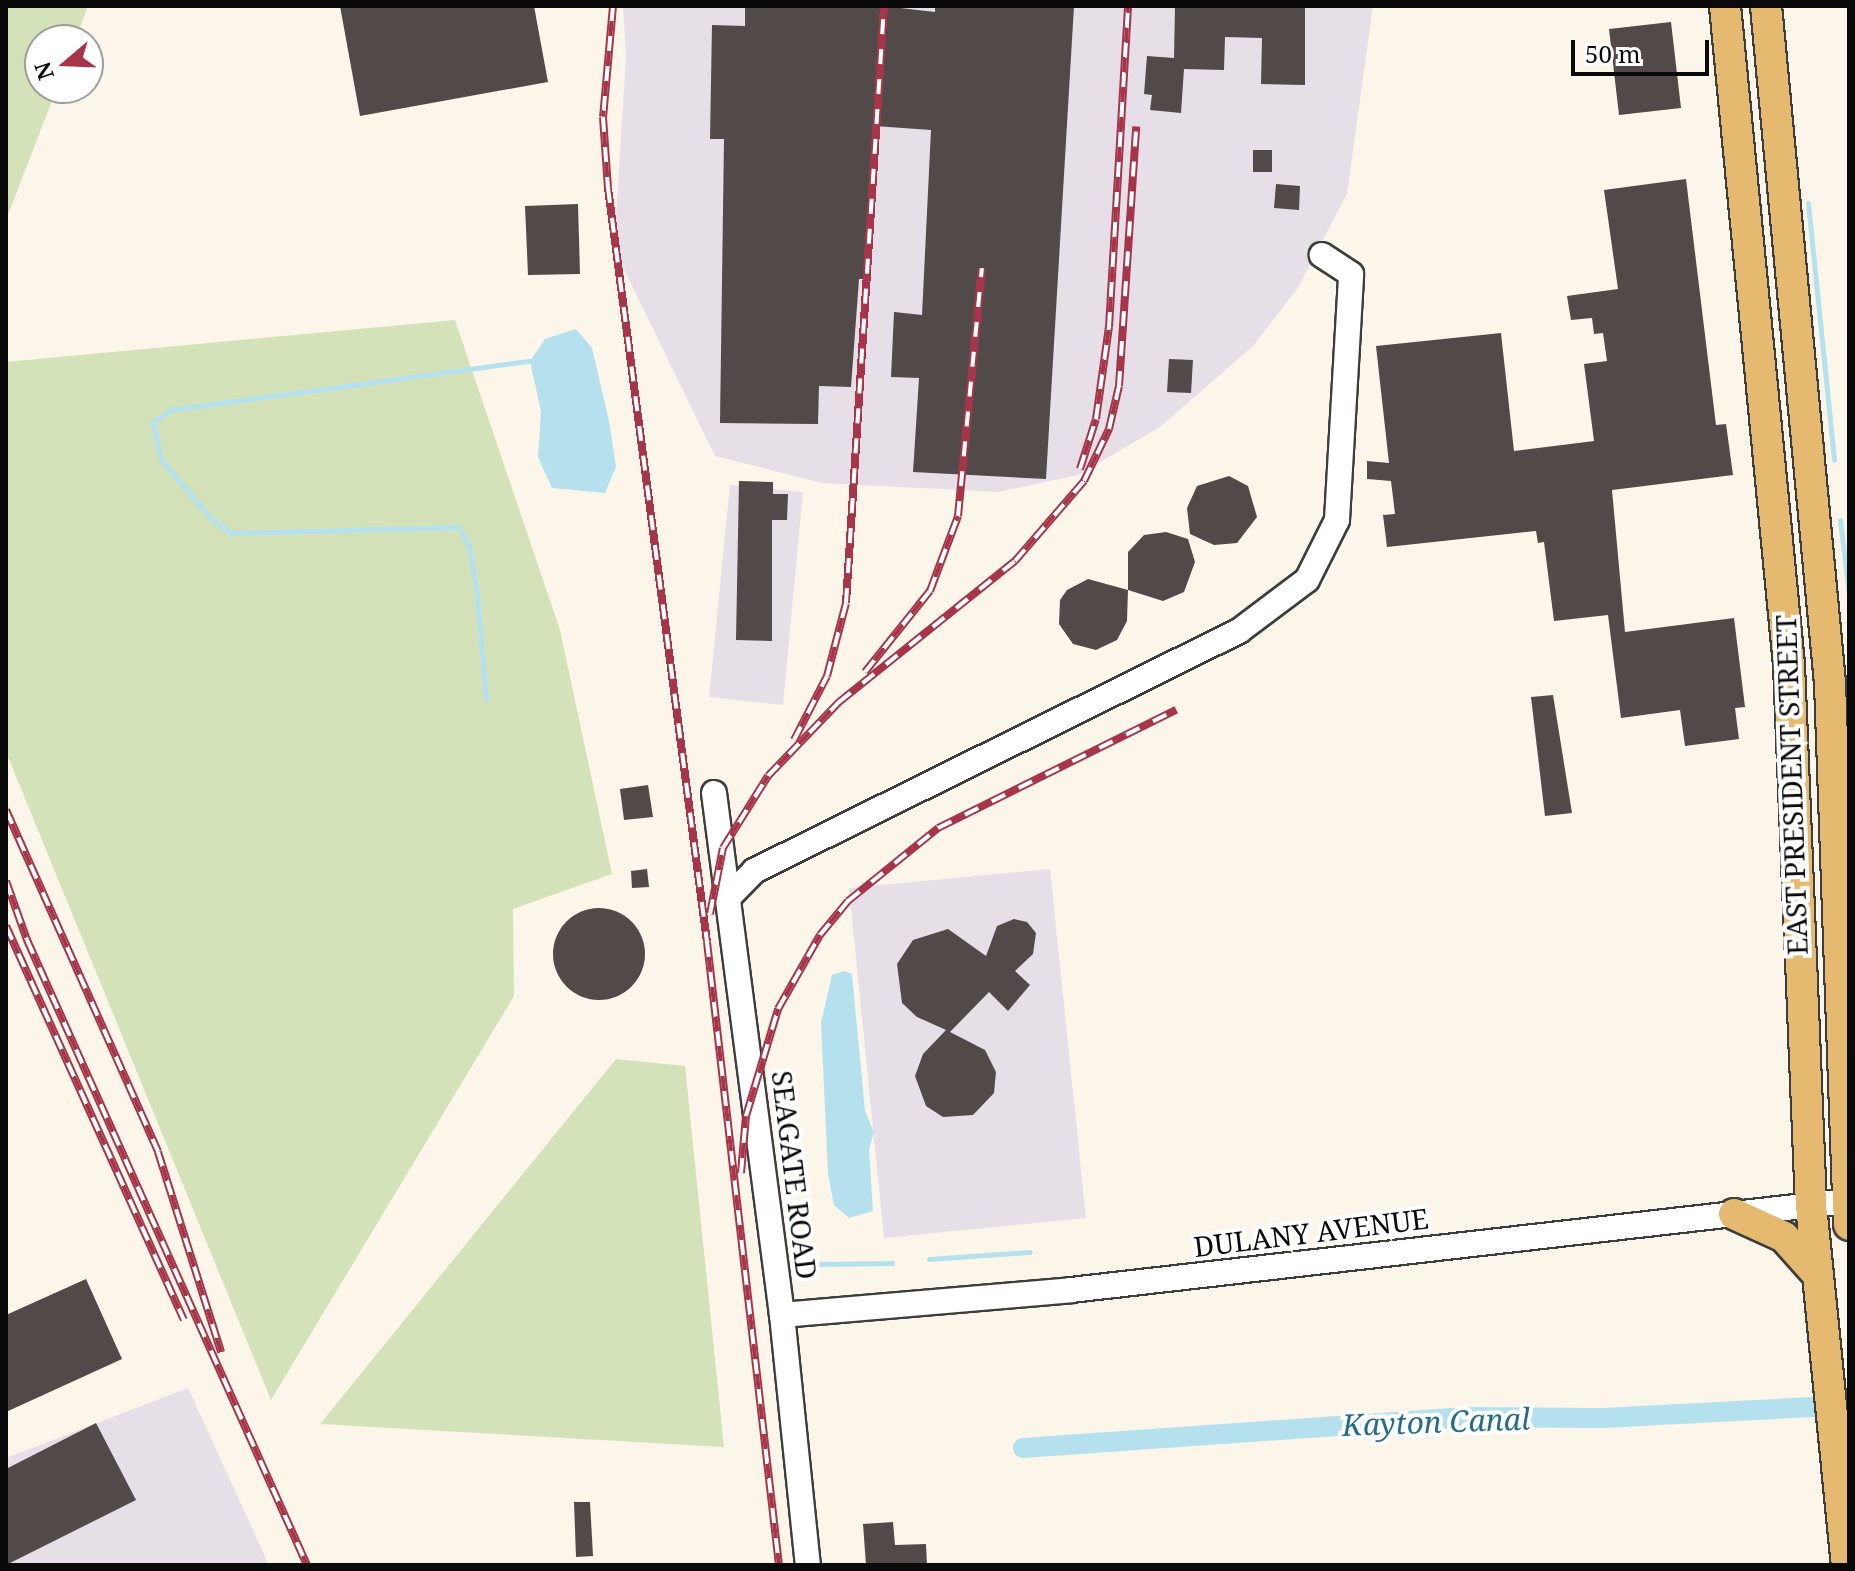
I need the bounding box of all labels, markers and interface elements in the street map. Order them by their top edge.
north arrow [24,24,104,104]
scale bar [1575,24,1713,74]
text: 50 m [1585,37,1641,70]
text: N [26,58,60,84]
street label: EAST PRESIDENT STREET [1768,614,1814,956]
street label: SEAGATE ROAD [766,1069,824,1281]
street label: DULANY AVENUE [1192,1201,1430,1263]
water label: Kayton Canal [1341,1401,1531,1443]

